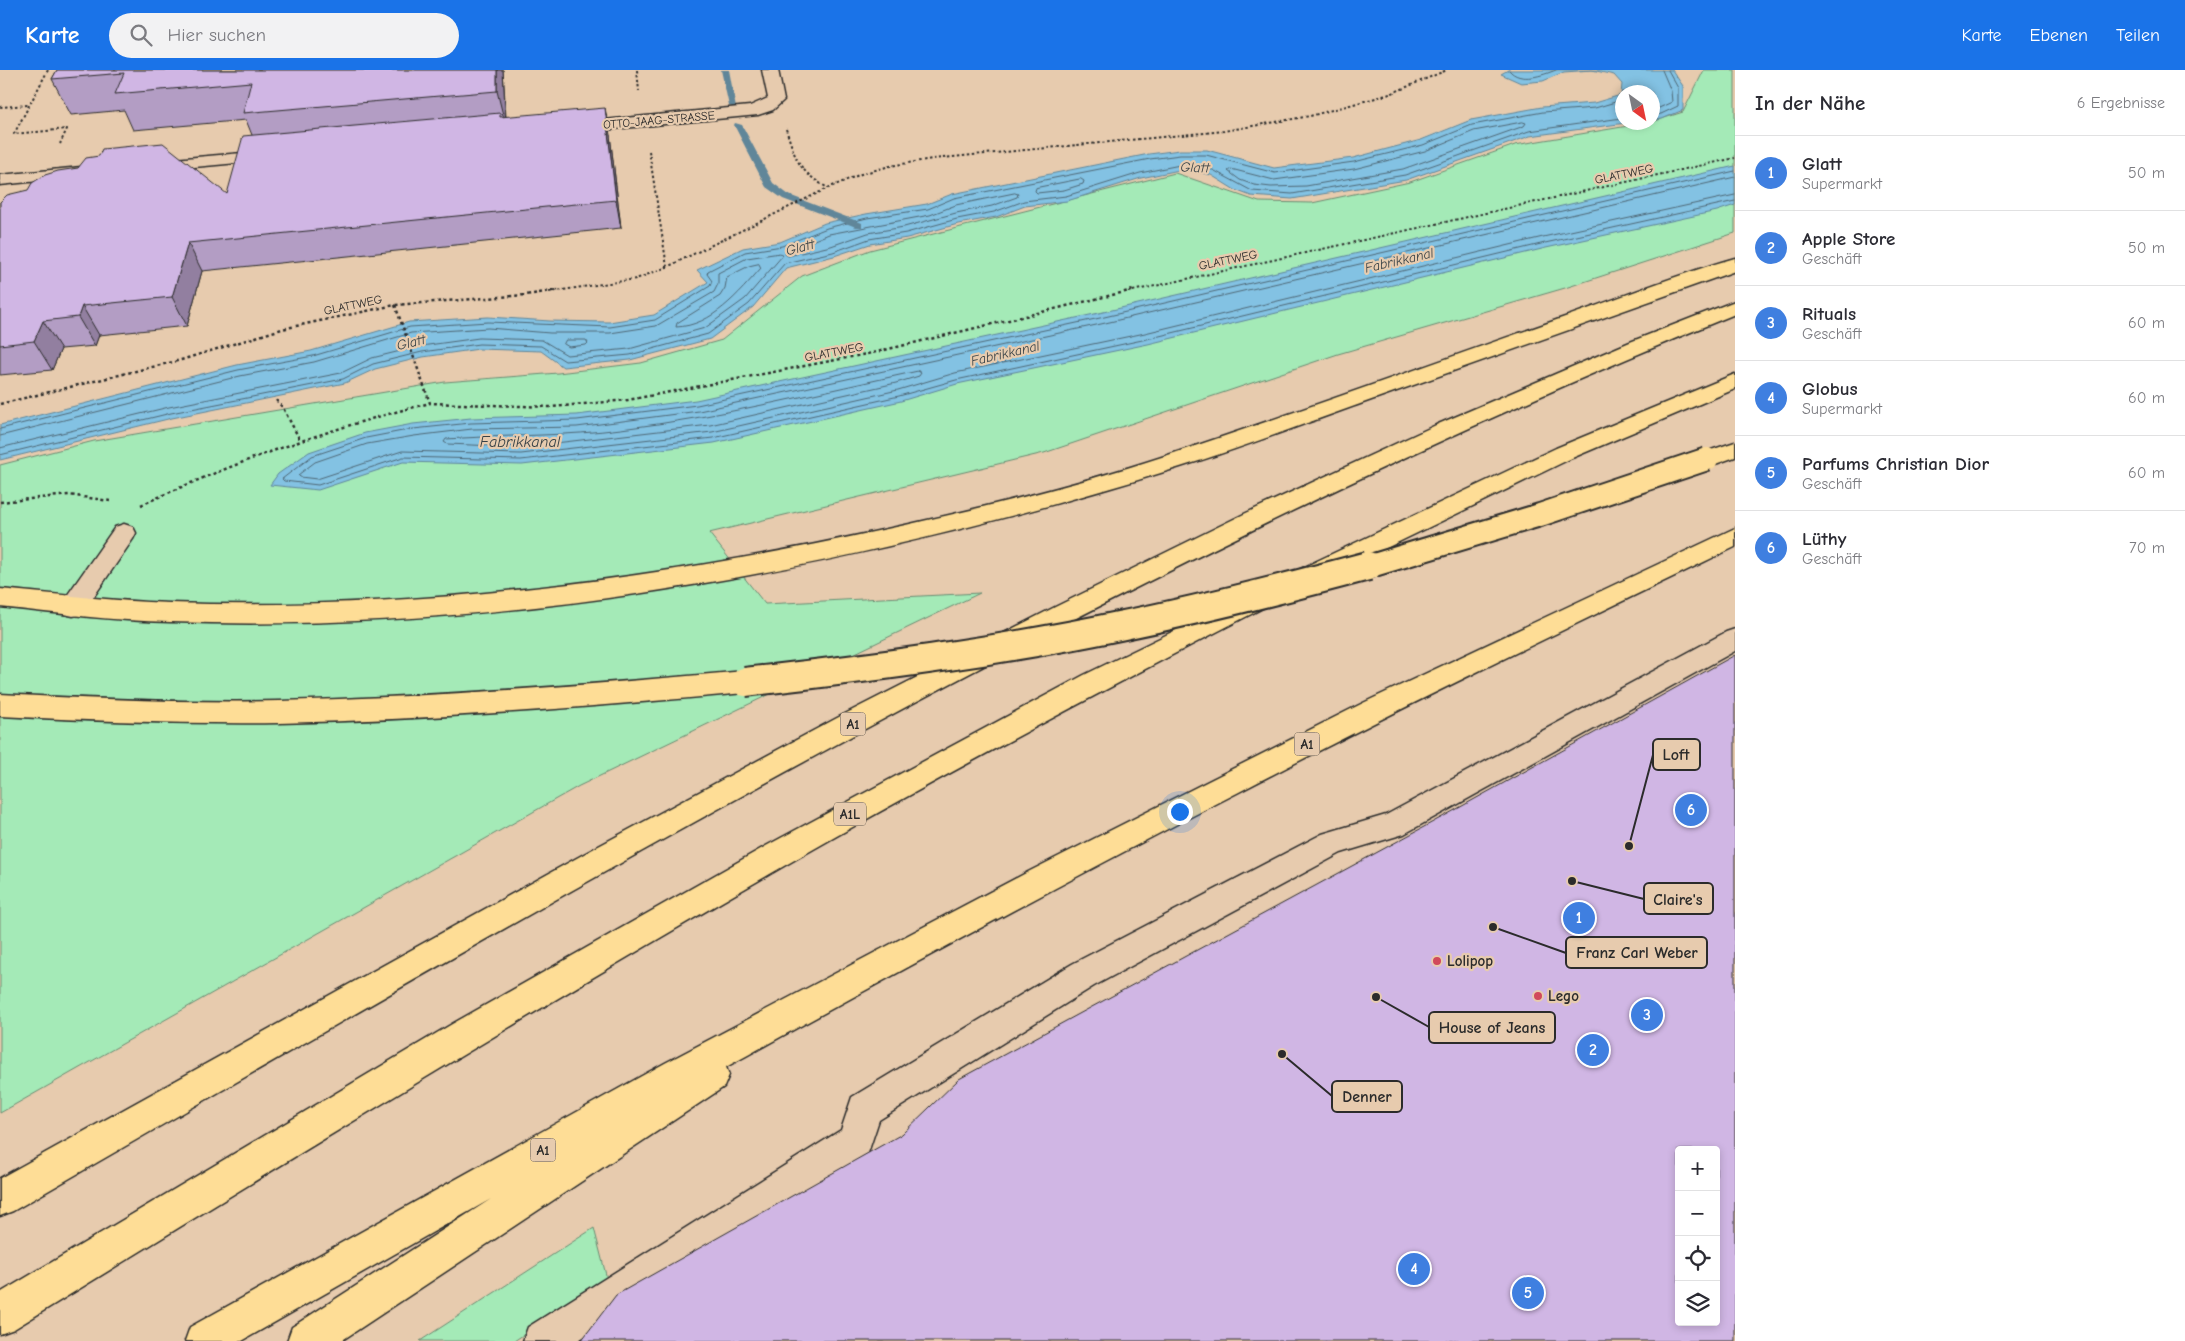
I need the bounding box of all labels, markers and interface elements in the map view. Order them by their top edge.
search box [109,13,459,58]
text: Karte [25,21,79,49]
icon: search [127,21,155,49]
text: Hier suchen [167,24,266,46]
text: Karte [1961,25,2002,46]
text: Ebenen [2030,25,2088,46]
text: Teilen [2116,25,2160,46]
north arrow [1615,85,1660,130]
text: In der Nähe [1755,91,1865,115]
text: 6 Ergebnisse [2077,94,2165,112]
street label: OTTO-JAAG-STRASSE [603,108,715,132]
text: Glatt [1802,153,1842,175]
water label: Glatt [1180,158,1211,177]
street label: GLATTWEG [1593,161,1655,187]
text: 1 [1768,164,1774,182]
text: 50 m [2128,164,2165,182]
text: Supermarkt [1802,175,1882,193]
text: Apple Store [1802,228,1895,250]
water label: Glatt [784,235,818,259]
text: 2 [1767,239,1775,257]
text: 50 m [2128,239,2165,257]
water label: Fabrikkanal [1363,244,1436,277]
street label: GLATTWEG [1197,247,1259,273]
text: Geschäft [1802,250,1862,268]
street label: GLATTWEG [322,292,384,318]
text: Rituals [1802,303,1856,325]
text: 3 [1767,314,1775,332]
text: 60 m [2128,314,2165,332]
text: Geschäft [1802,325,1862,343]
water label: Glatt [395,330,429,354]
water label: Fabrikkanal [969,337,1042,370]
street label: GLATTWEG [803,339,865,365]
text: Globus [1802,378,1858,400]
text: 4 [1767,389,1775,407]
text: 60 m [2128,389,2165,407]
text: Supermarkt [1802,400,1882,418]
water label: Fabrikkanal [480,433,561,451]
text: Parfums Christian Dior [1802,453,1989,475]
text: 5 [1767,464,1775,482]
text: 60 m [2128,464,2165,482]
text: Geschäft [1802,475,1862,493]
text: Lüthy [1802,528,1847,550]
text: 6 [1767,539,1775,557]
text: 70 m [2129,539,2165,557]
text: Geschäft [1802,550,1862,568]
road number: A1 [840,712,866,736]
road number: A1 [1294,732,1320,756]
callout: Loft [1653,739,1700,770]
text: Loft [1663,746,1690,764]
pin: 6 [1675,791,1707,829]
your location [1167,799,1193,825]
road number: A1L [834,802,866,826]
callout: Claire's [1644,883,1713,914]
text: Claire's [1653,891,1703,909]
pin: 1 [1563,899,1595,937]
callout: Franz Carl Weber [1566,937,1707,968]
text: Franz Carl Weber [1576,944,1698,962]
place label: Lolipop [1447,952,1493,970]
marker: Lolipop [1431,955,1443,967]
place label: Lego [1548,987,1579,1005]
marker: Lego [1532,990,1544,1002]
pin: 3 [1631,996,1663,1034]
callout: House of Jeans [1429,1012,1555,1043]
text: House of Jeans [1439,1019,1545,1037]
pin: 2 [1577,1031,1609,1069]
callout: Denner [1332,1081,1402,1112]
text: Denner [1342,1088,1392,1106]
road number: A1 [530,1138,556,1162]
map controls [1675,1146,1720,1326]
button: + [1675,1146,1720,1191]
button: − [1675,1191,1720,1236]
button: locate [1675,1236,1720,1281]
pin: 4 [1398,1250,1430,1288]
pin: 5 [1512,1274,1544,1312]
button: layers [1675,1281,1720,1326]

